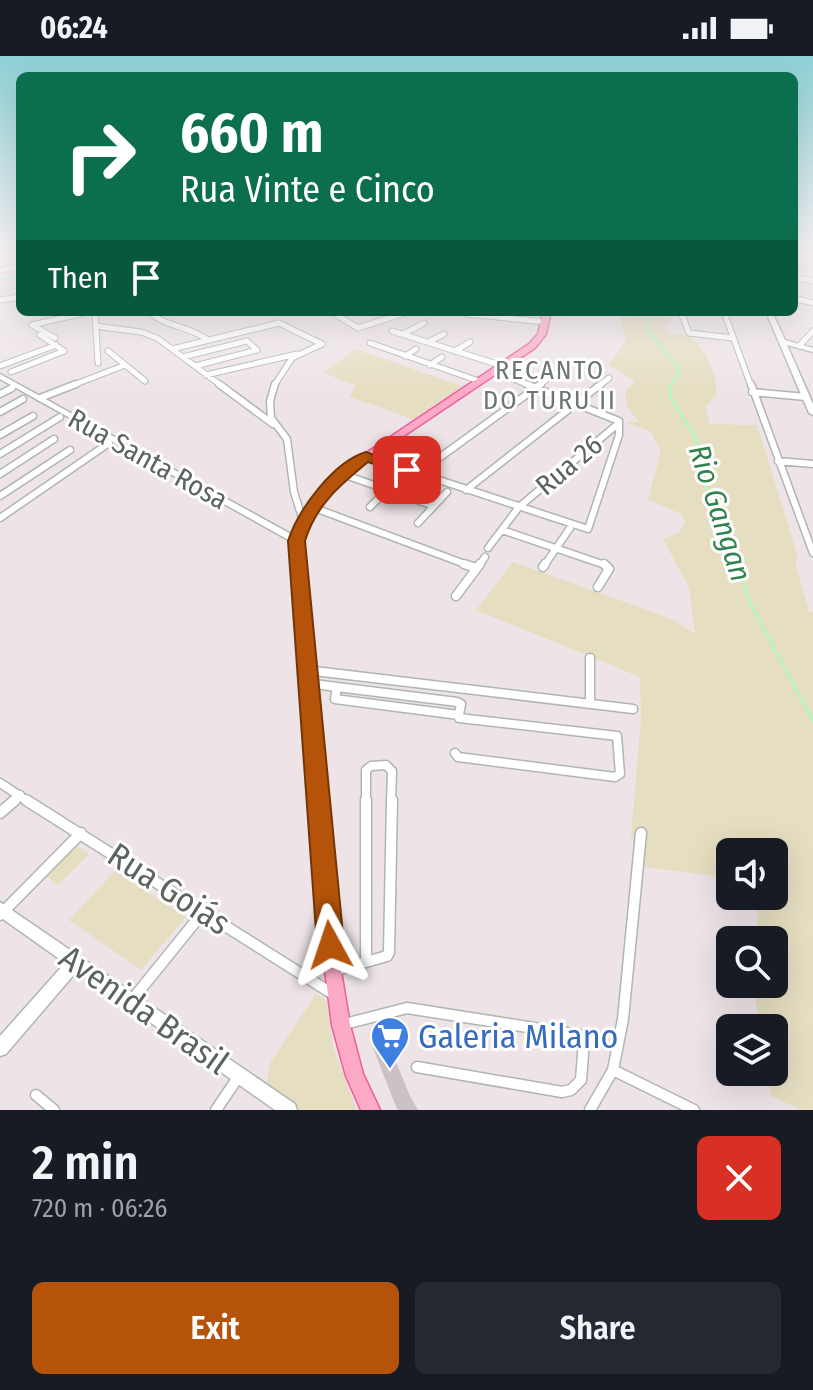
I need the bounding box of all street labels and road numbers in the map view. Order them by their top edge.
street label: Rua Santa Rosa [63,402,233,516]
street label: Rua 26 [529,428,609,502]
street label: Rua Goiás [100,834,238,944]
street label: Avenida Brasil [52,937,236,1083]

